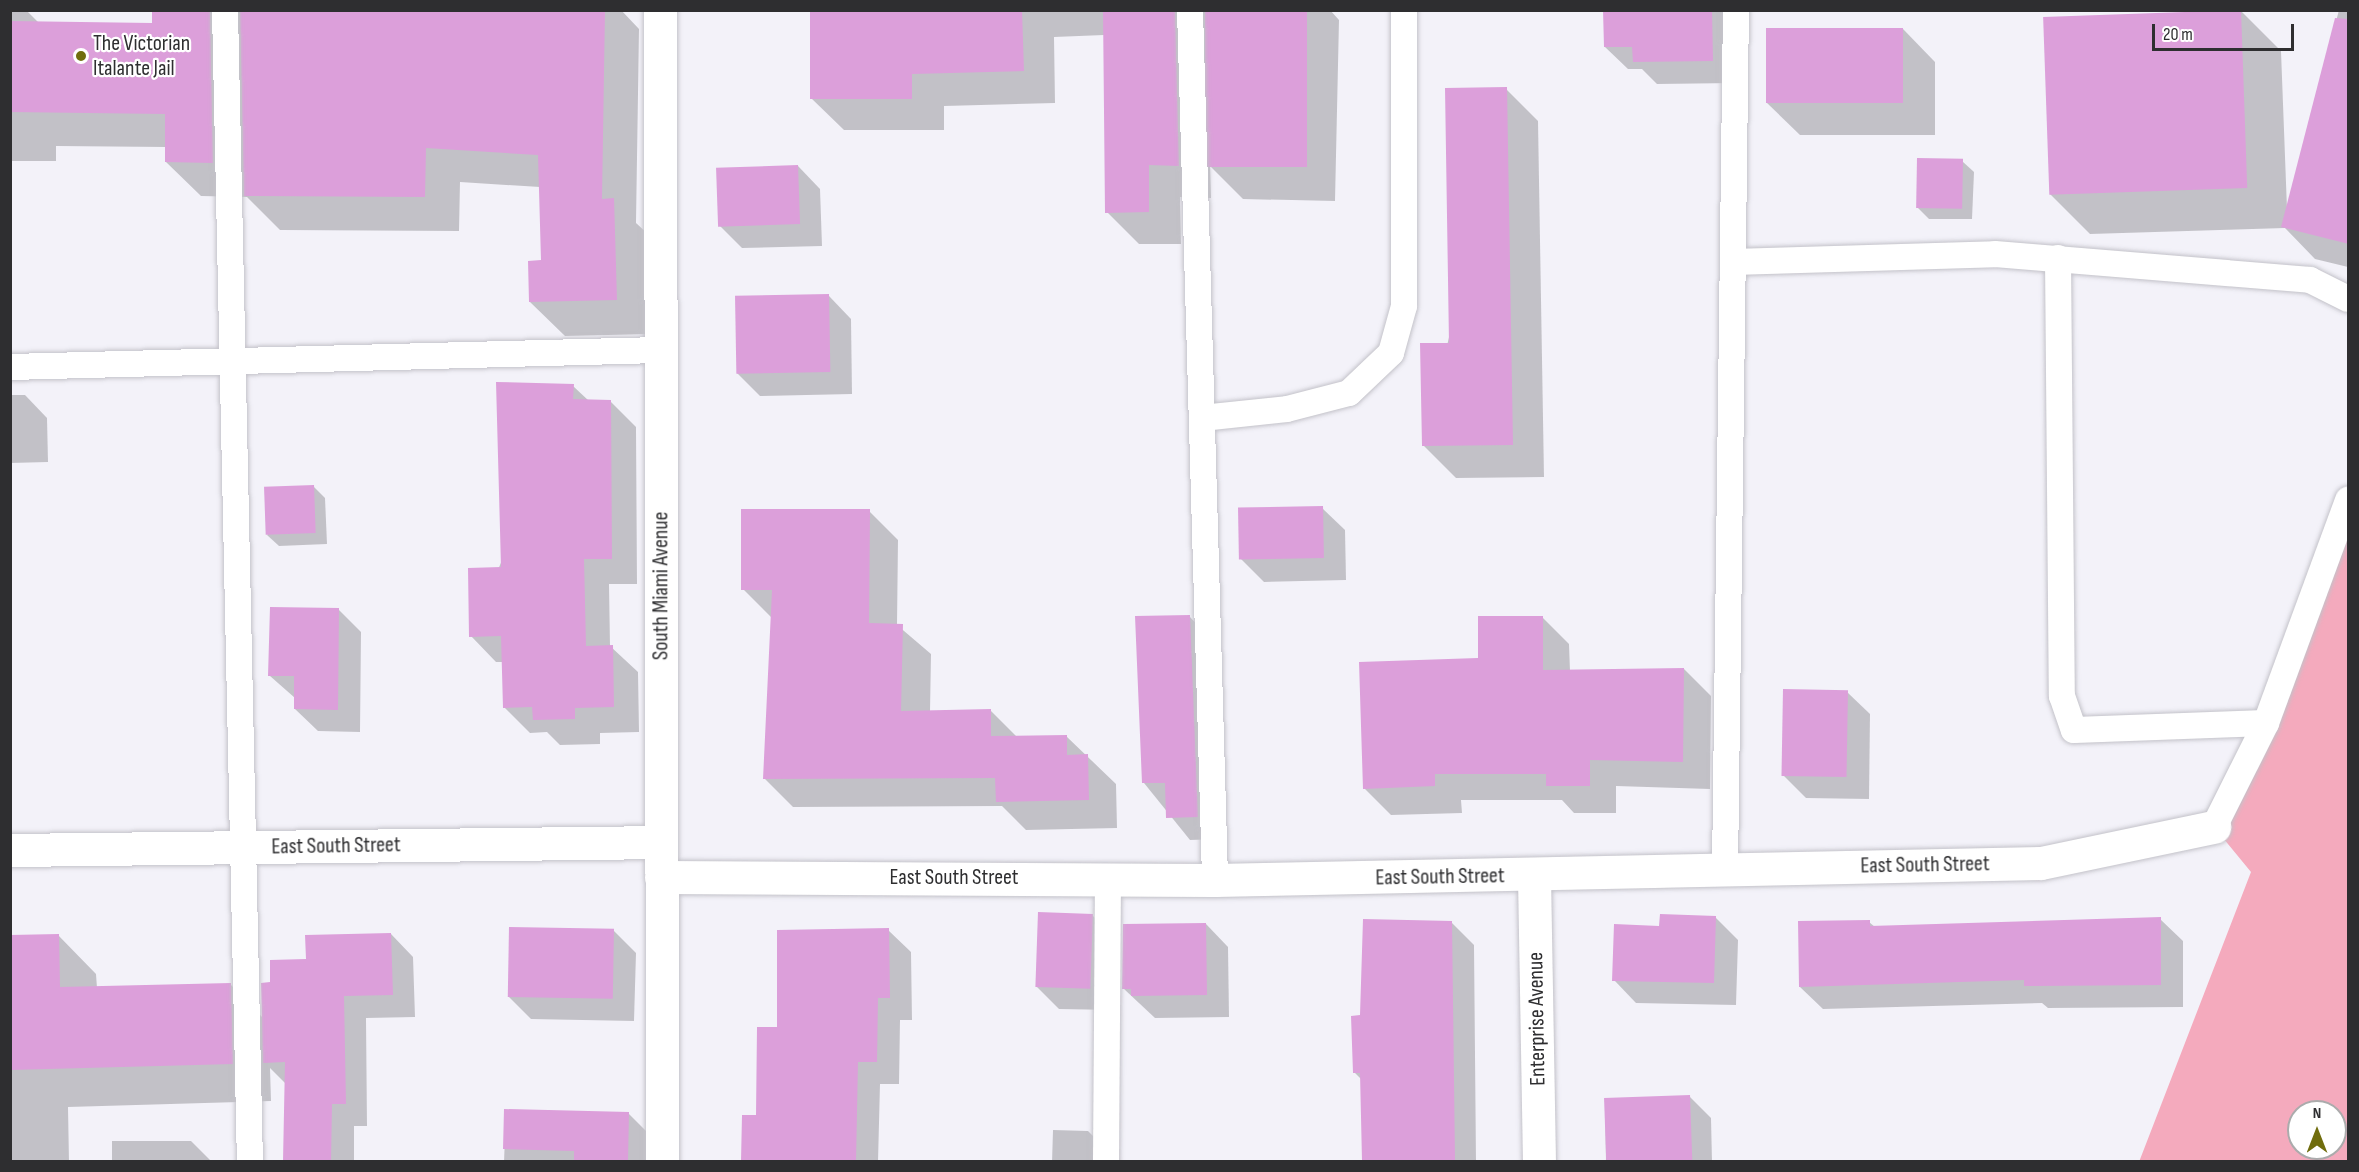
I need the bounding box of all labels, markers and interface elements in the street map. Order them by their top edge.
scale bar [2155,12,2298,50]
text: 20 m [2163,24,2193,45]
place label: The Victorian Italante Jail [93,30,190,82]
marker: The Victorian Italante Jail [74,49,88,63]
street label: South Miami Avenue [648,512,674,660]
street label: East South Street [271,832,401,860]
street label: East South Street [1860,851,1990,879]
street label: East South Street [1375,863,1505,891]
street label: East South Street [889,865,1019,891]
street label: Enterprise Avenue [1523,952,1551,1086]
north arrow [2287,1100,2347,1160]
text: N [2313,1104,2321,1123]

